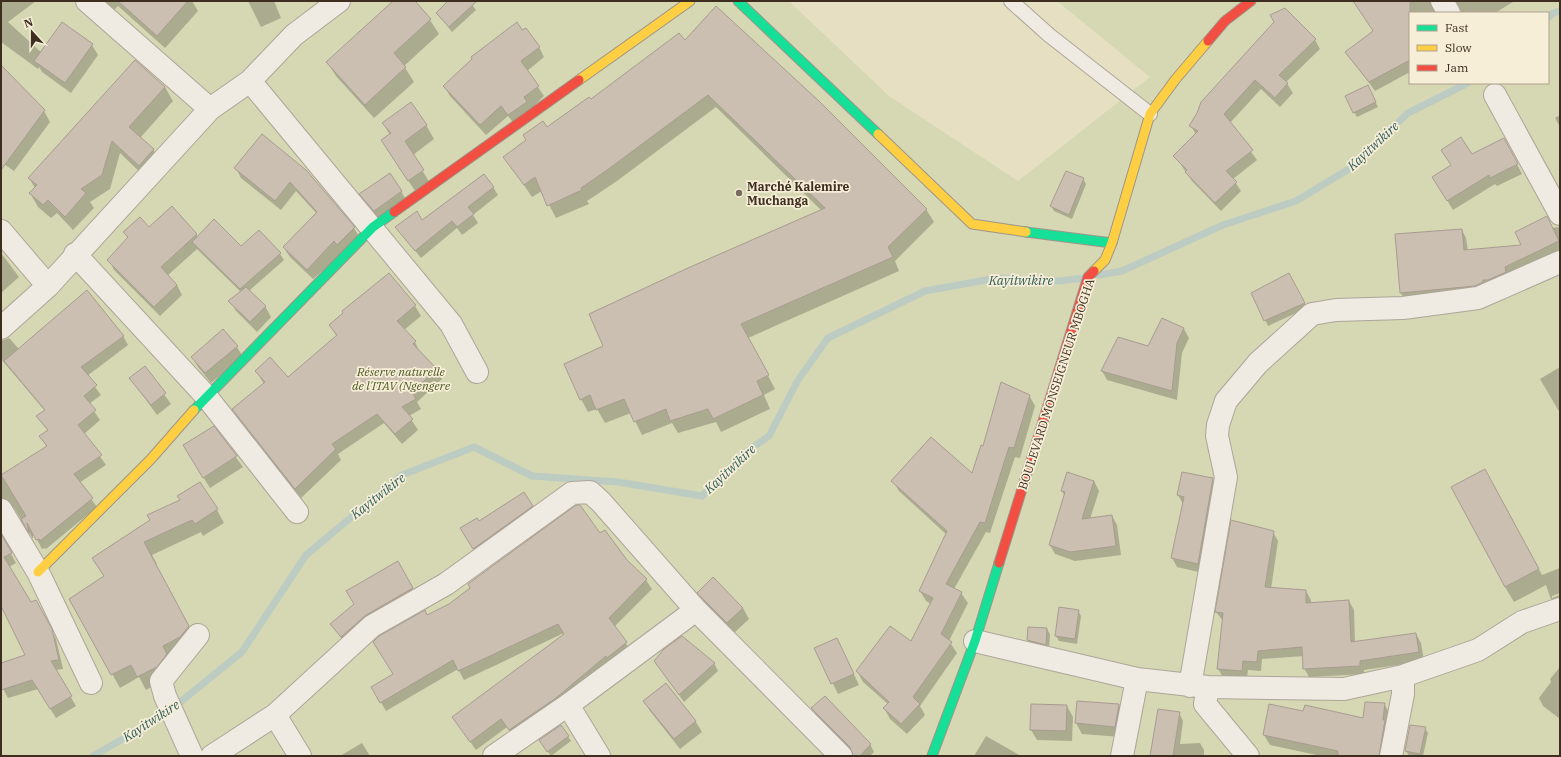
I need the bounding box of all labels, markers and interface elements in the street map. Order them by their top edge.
north arrow [12,12,52,52]
legend [1409,12,1549,84]
text: N [22,14,35,31]
text: Fast [1445,20,1469,35]
text: Slow [1445,40,1472,55]
text: Jam [1445,60,1469,75]
water label: Kayitwikire [1343,118,1403,175]
place label: Marché Kalemire Muchanga [747,179,850,208]
marker: Marché Kalemire Muchanga [734,188,744,198]
water label: Kayitwikire [988,272,1053,289]
street label: BOULEVARD MONSEIGNEUR MBOGHA [1015,276,1098,492]
park label: Réserve naturelle de l'ITAV (Ngengere [352,364,451,393]
water label: Kayitwikire [700,441,760,498]
water label: Kayitwikire [347,469,409,523]
water label: Kayitwikire [118,696,183,746]

